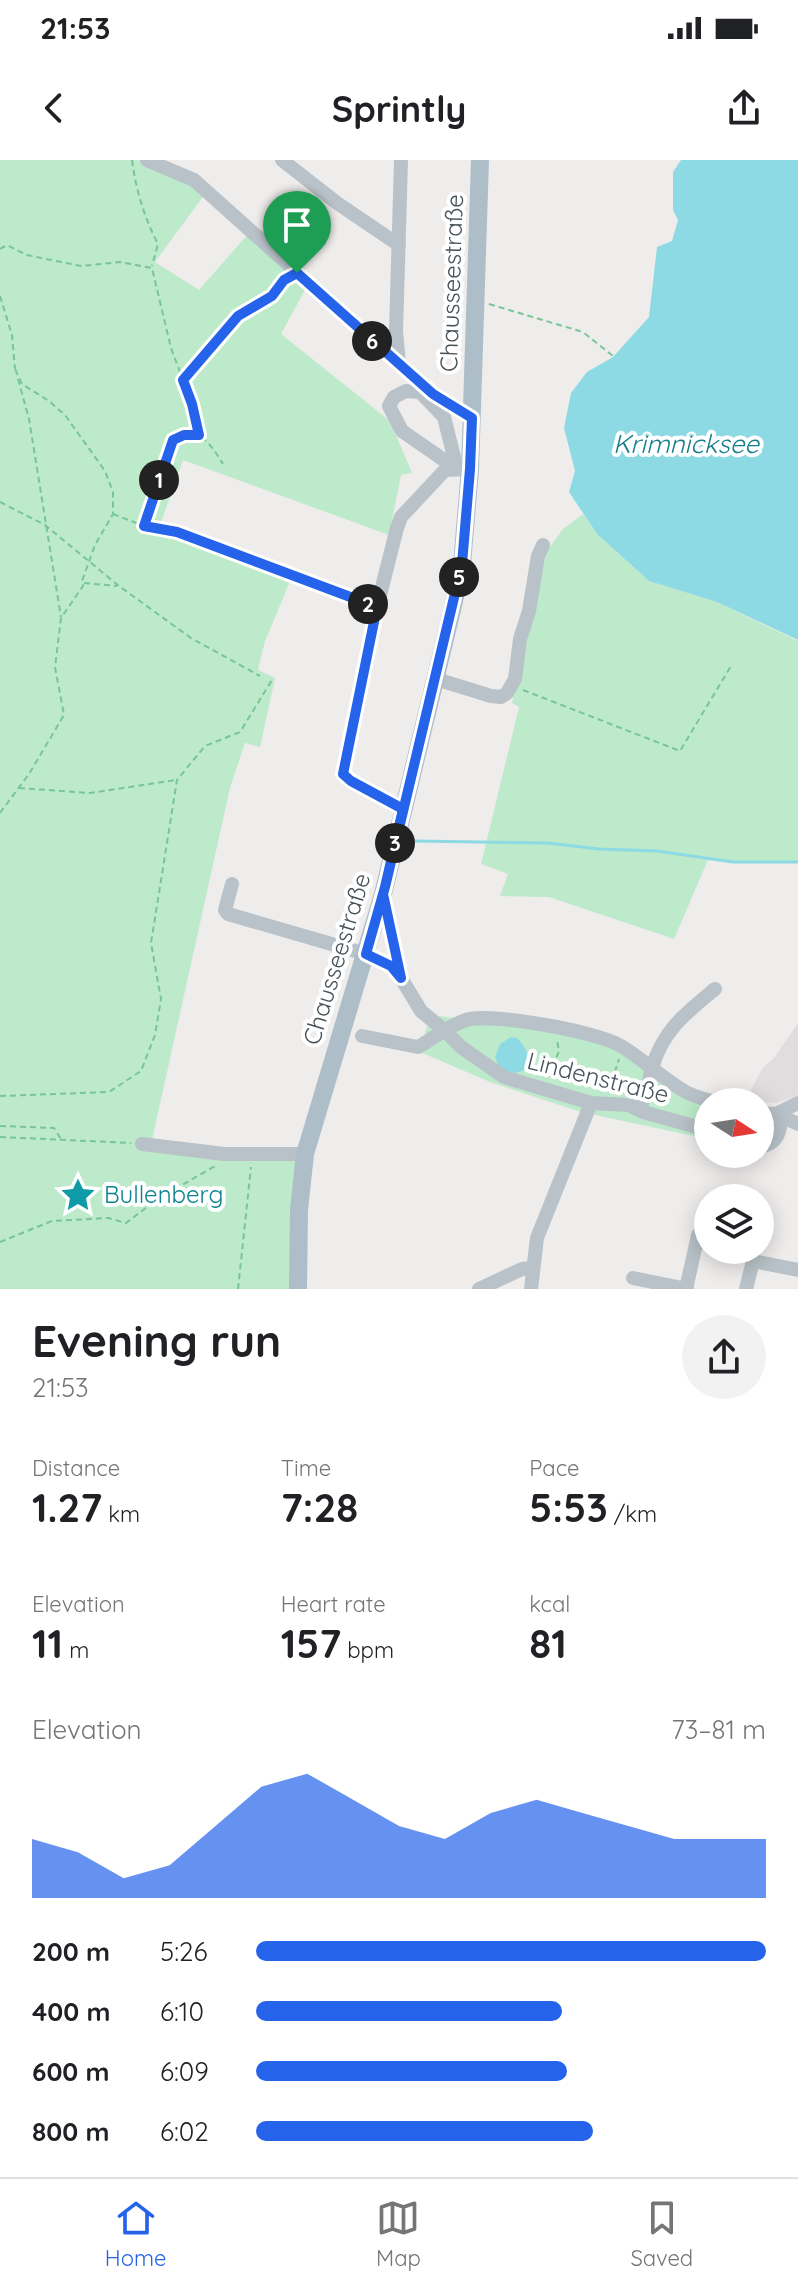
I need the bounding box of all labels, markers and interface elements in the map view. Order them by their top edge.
text: 21:53 [40,9,110,47]
icon: back [32,86,76,130]
text: Sprintly [332,86,466,131]
icon: share [722,86,766,130]
pin [263,191,331,273]
street label: Chausseestraße [433,194,469,372]
icon: arrive [275,203,319,247]
pin: 6 [352,321,392,361]
text: 6 [366,327,378,355]
water label: Krimnicksee [613,427,760,460]
pin: 1 [139,460,179,500]
text: 1 [155,466,163,494]
pin: 5 [439,557,479,597]
text: 5 [453,563,465,591]
pin: 2 [348,584,388,624]
text: 2 [362,590,374,618]
pin: 3 [375,823,415,863]
text: 3 [389,829,401,857]
street label: Chausseestraße [296,869,376,1048]
street label: Lindenstraße [524,1045,672,1109]
north arrow [694,1088,774,1168]
map controls [694,1088,774,1264]
place icon: Bullenberg [59,1176,97,1214]
place label: Bullenberg [104,1179,223,1209]
button: layers [694,1184,774,1264]
text: Evening run [32,1313,281,1368]
button: share [682,1315,766,1399]
text: 21:53 [32,1371,89,1404]
text: Distance [32,1454,120,1482]
text: Time [281,1454,331,1482]
text: Pace [529,1454,580,1482]
text: 1.27 [32,1482,102,1532]
text: 7:28 [281,1482,358,1532]
text: 5:53 [529,1482,608,1532]
text: km [102,1500,140,1528]
text: /km [608,1500,657,1528]
text: Elevation [32,1590,125,1618]
text: Heart rate [281,1590,386,1618]
text: kcal [529,1590,570,1618]
text: 11 [32,1618,63,1668]
text: 157 [281,1618,341,1668]
text: 81 [529,1618,567,1668]
text: m [63,1636,89,1664]
text: bpm [341,1636,394,1664]
text: Elevation [32,1713,142,1746]
text: 73–81 m [671,1713,766,1746]
text: 200 m [32,1935,110,1968]
text: 5:26 [160,1935,207,1968]
text: 400 m [32,1995,110,2028]
text: 6:10 [160,1995,204,2028]
text: 600 m [32,2055,110,2088]
text: 6:09 [160,2055,209,2088]
text: 800 m [32,2115,109,2148]
text: 6:02 [160,2115,209,2148]
tab: Home [105,2196,166,2272]
tab: Map [376,2196,421,2272]
tab: Saved [630,2196,693,2272]

